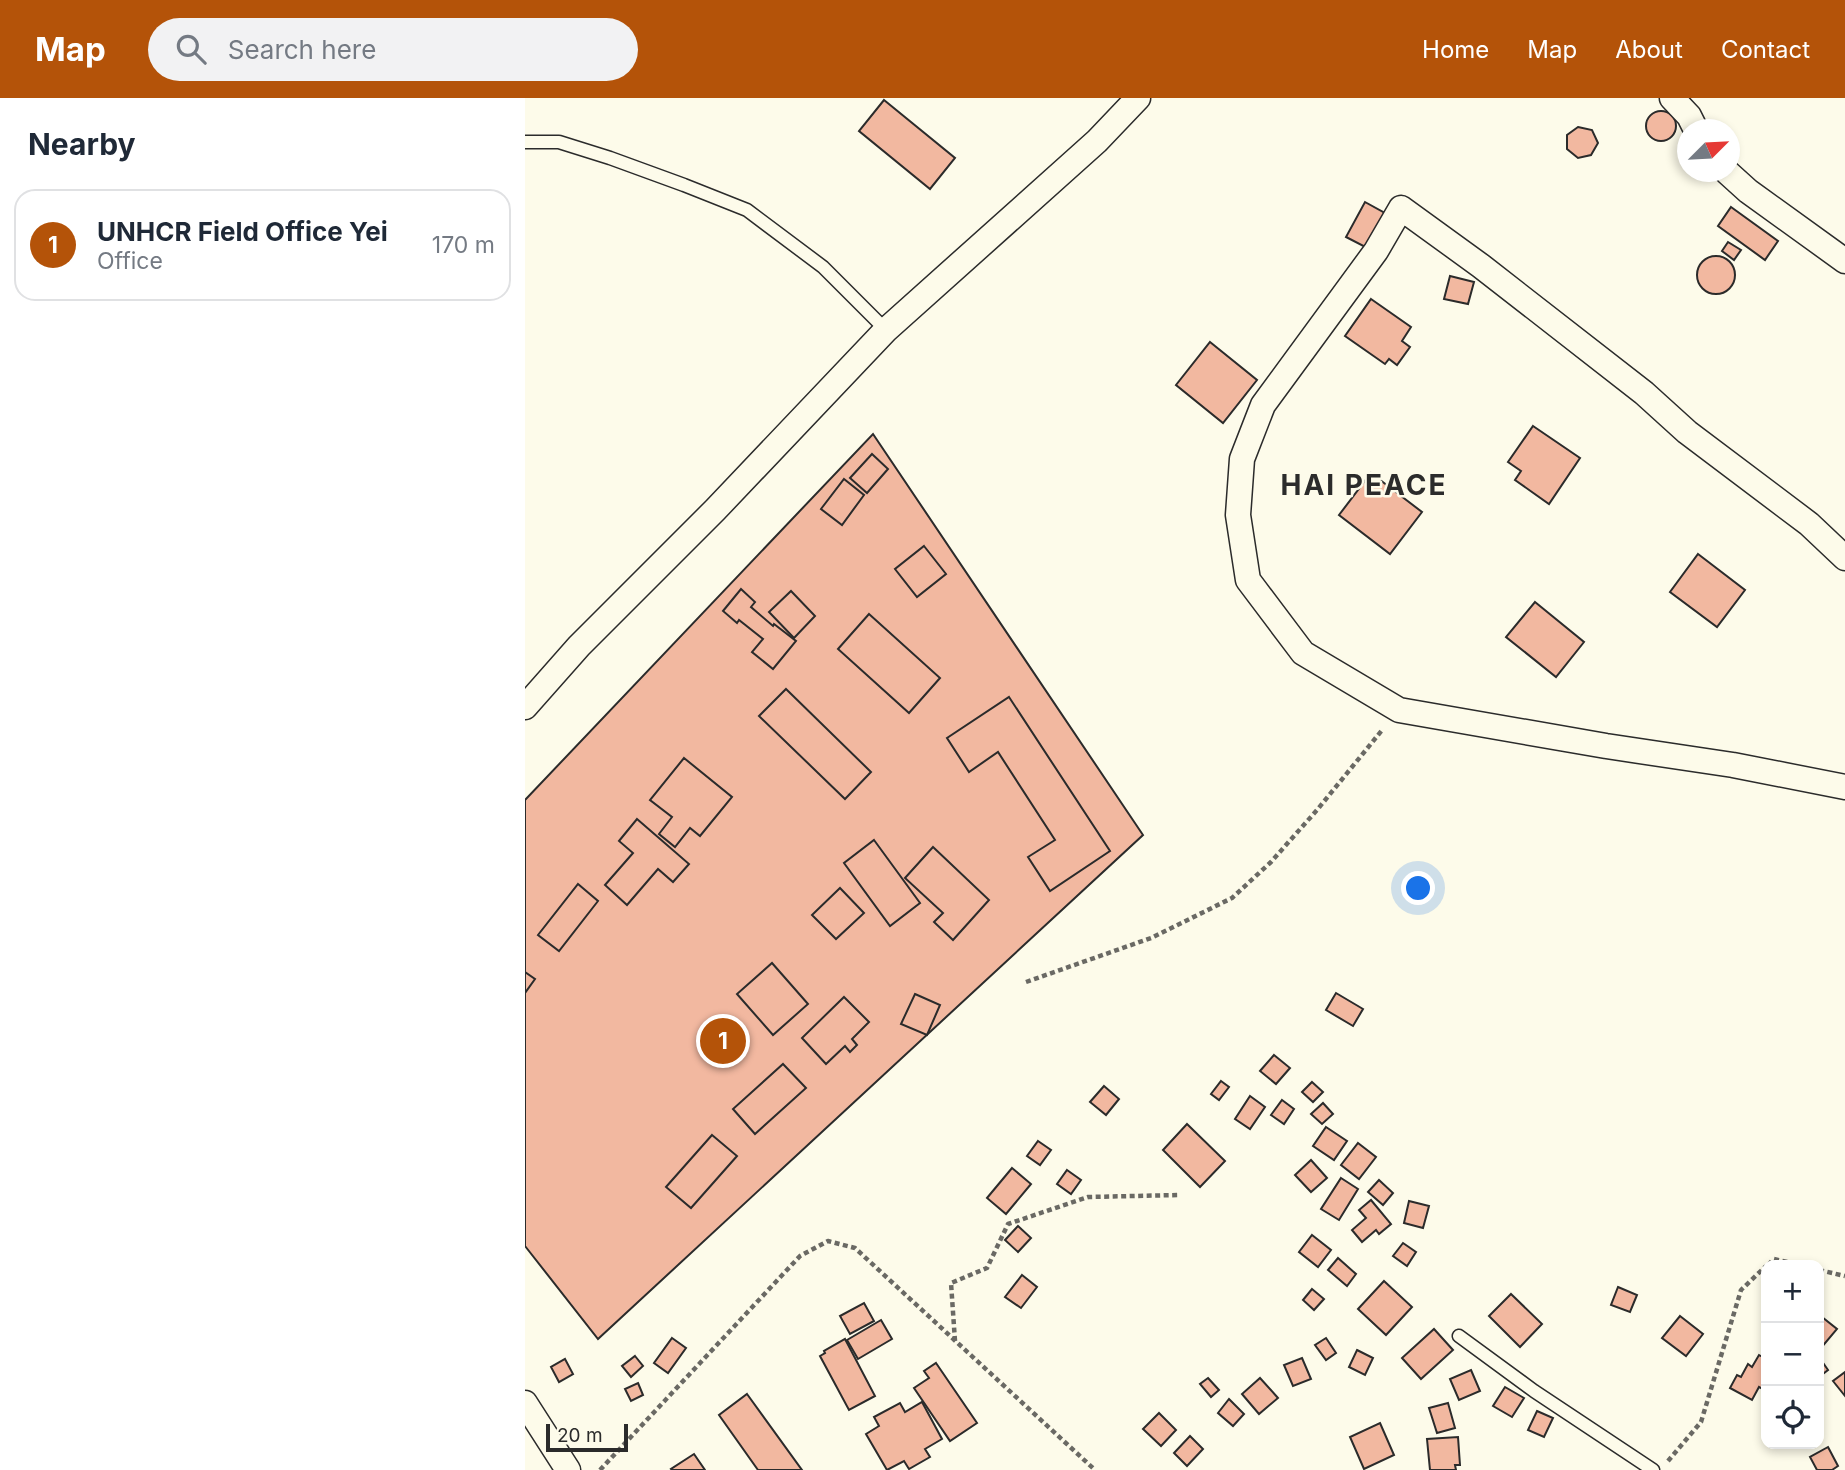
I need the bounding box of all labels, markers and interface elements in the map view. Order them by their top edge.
search box [148,18,638,81]
text: Map [35,29,106,69]
icon: search [172,30,210,68]
text: Search here [228,34,376,65]
text: Home [1422,35,1489,64]
text: Map [1527,35,1577,64]
text: About [1615,35,1683,64]
text: Contact [1721,35,1810,64]
north arrow [1677,119,1740,182]
text: Nearby [28,126,136,162]
text: UNHCR Field Office Yei [97,216,388,247]
text: 1 [48,231,58,259]
text: 170 m [432,231,495,259]
text: Office [97,247,163,275]
district label: HAI PEACE [1281,468,1447,502]
your location [1401,871,1435,905]
pin: 1 [700,1015,746,1067]
map controls [1761,1260,1824,1449]
button: + [1761,1260,1824,1323]
button: − [1761,1323,1824,1386]
button: locate [1761,1386,1824,1449]
scale bar [546,1421,628,1453]
text: 20 m [557,1424,603,1447]

